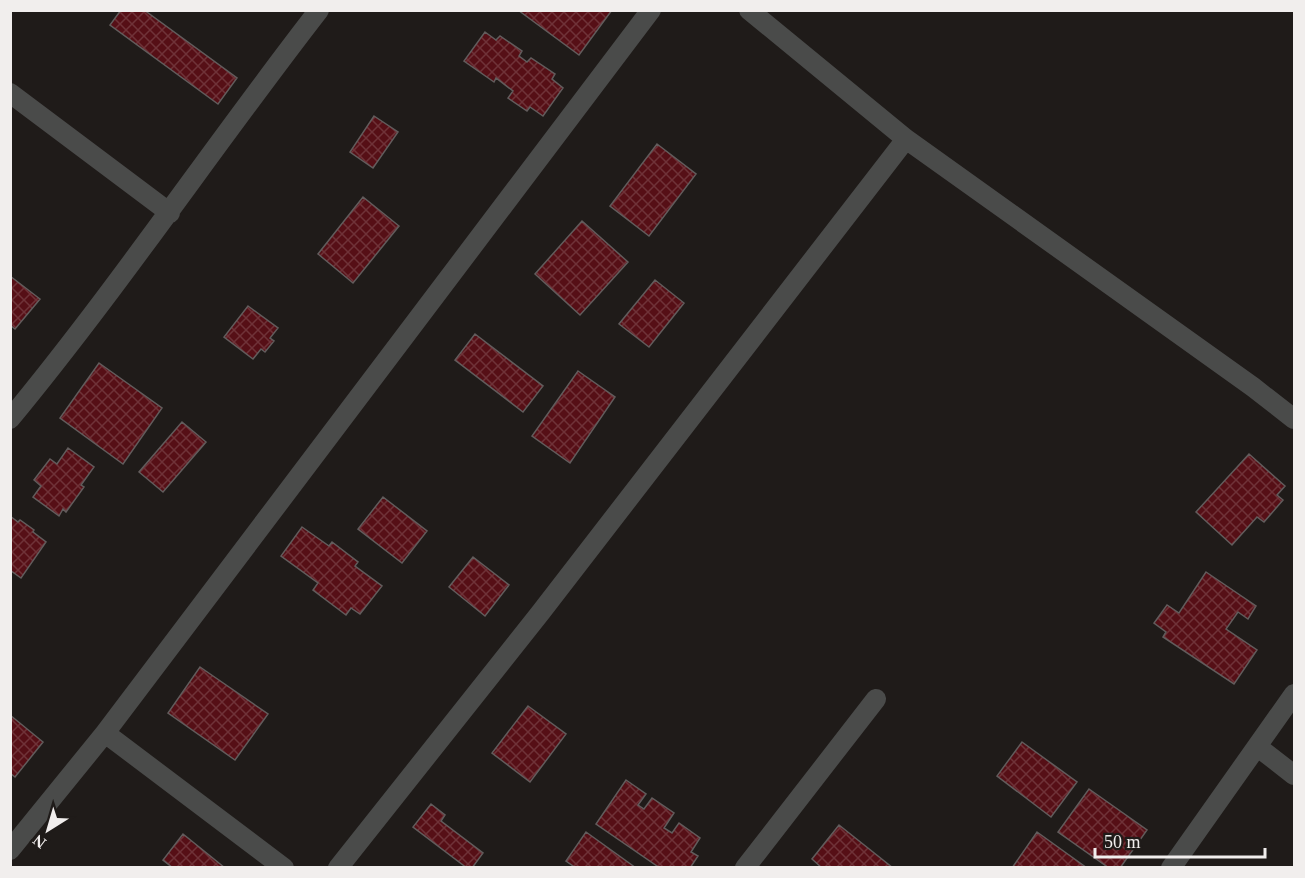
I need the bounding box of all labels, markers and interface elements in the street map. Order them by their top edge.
north arrow [18,800,78,860]
scale bar [1095,821,1264,859]
text: N [29,831,49,852]
text: 50 m [1104,832,1141,852]

